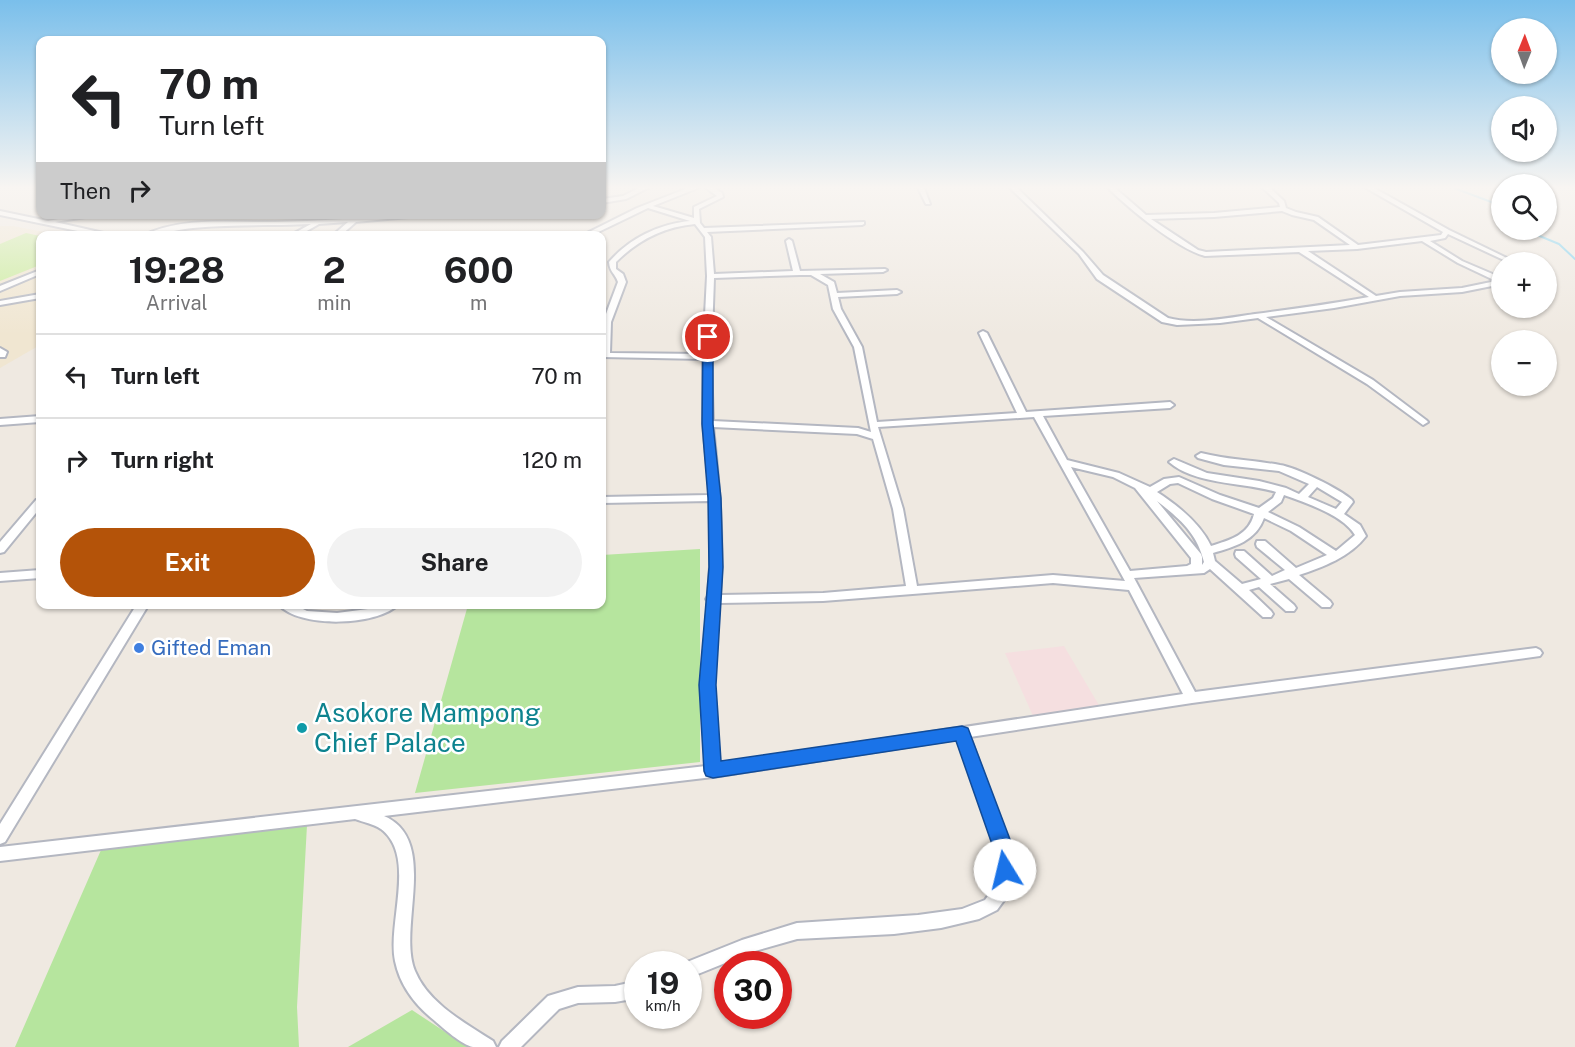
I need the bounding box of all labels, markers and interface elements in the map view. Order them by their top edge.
north arrow [1491,18,1557,84]
map controls [1491,18,1557,396]
text: 70 m [159,59,259,108]
icon: left [60,60,138,138]
button: sound [1491,96,1557,162]
text: Turn left [159,109,265,141]
icon: right [123,174,156,207]
button: search [1491,174,1557,240]
text: Then [60,178,111,204]
text: 19:28 [128,249,225,291]
text: 2 [323,249,346,291]
text: 600 [444,249,514,291]
button: + [1491,252,1557,318]
text: Arrival [146,291,208,315]
text: min [317,291,351,315]
text: m [470,291,487,315]
pin [682,311,733,362]
icon: arrive [691,320,724,353]
button: − [1491,330,1557,396]
icon: left [60,360,93,393]
text: Turn left [111,363,200,389]
text: 70 m [531,363,582,389]
icon: right [60,444,93,477]
text: Turn right [111,447,214,473]
text: 120 m [522,447,582,473]
button: Exit [60,528,315,597]
button: Share [327,528,582,597]
place label: Gifted Eman [151,635,271,660]
marker: Gifted Eman [132,641,146,655]
place label: Asokore Mampong Chief Palace [314,697,541,758]
marker: Asokore Mampong Chief Palace [295,721,309,735]
position arrow [973,838,1037,902]
speed limit sign: 30 [714,951,792,1029]
text: 19 [647,965,679,1001]
text: km/h [645,997,681,1014]

